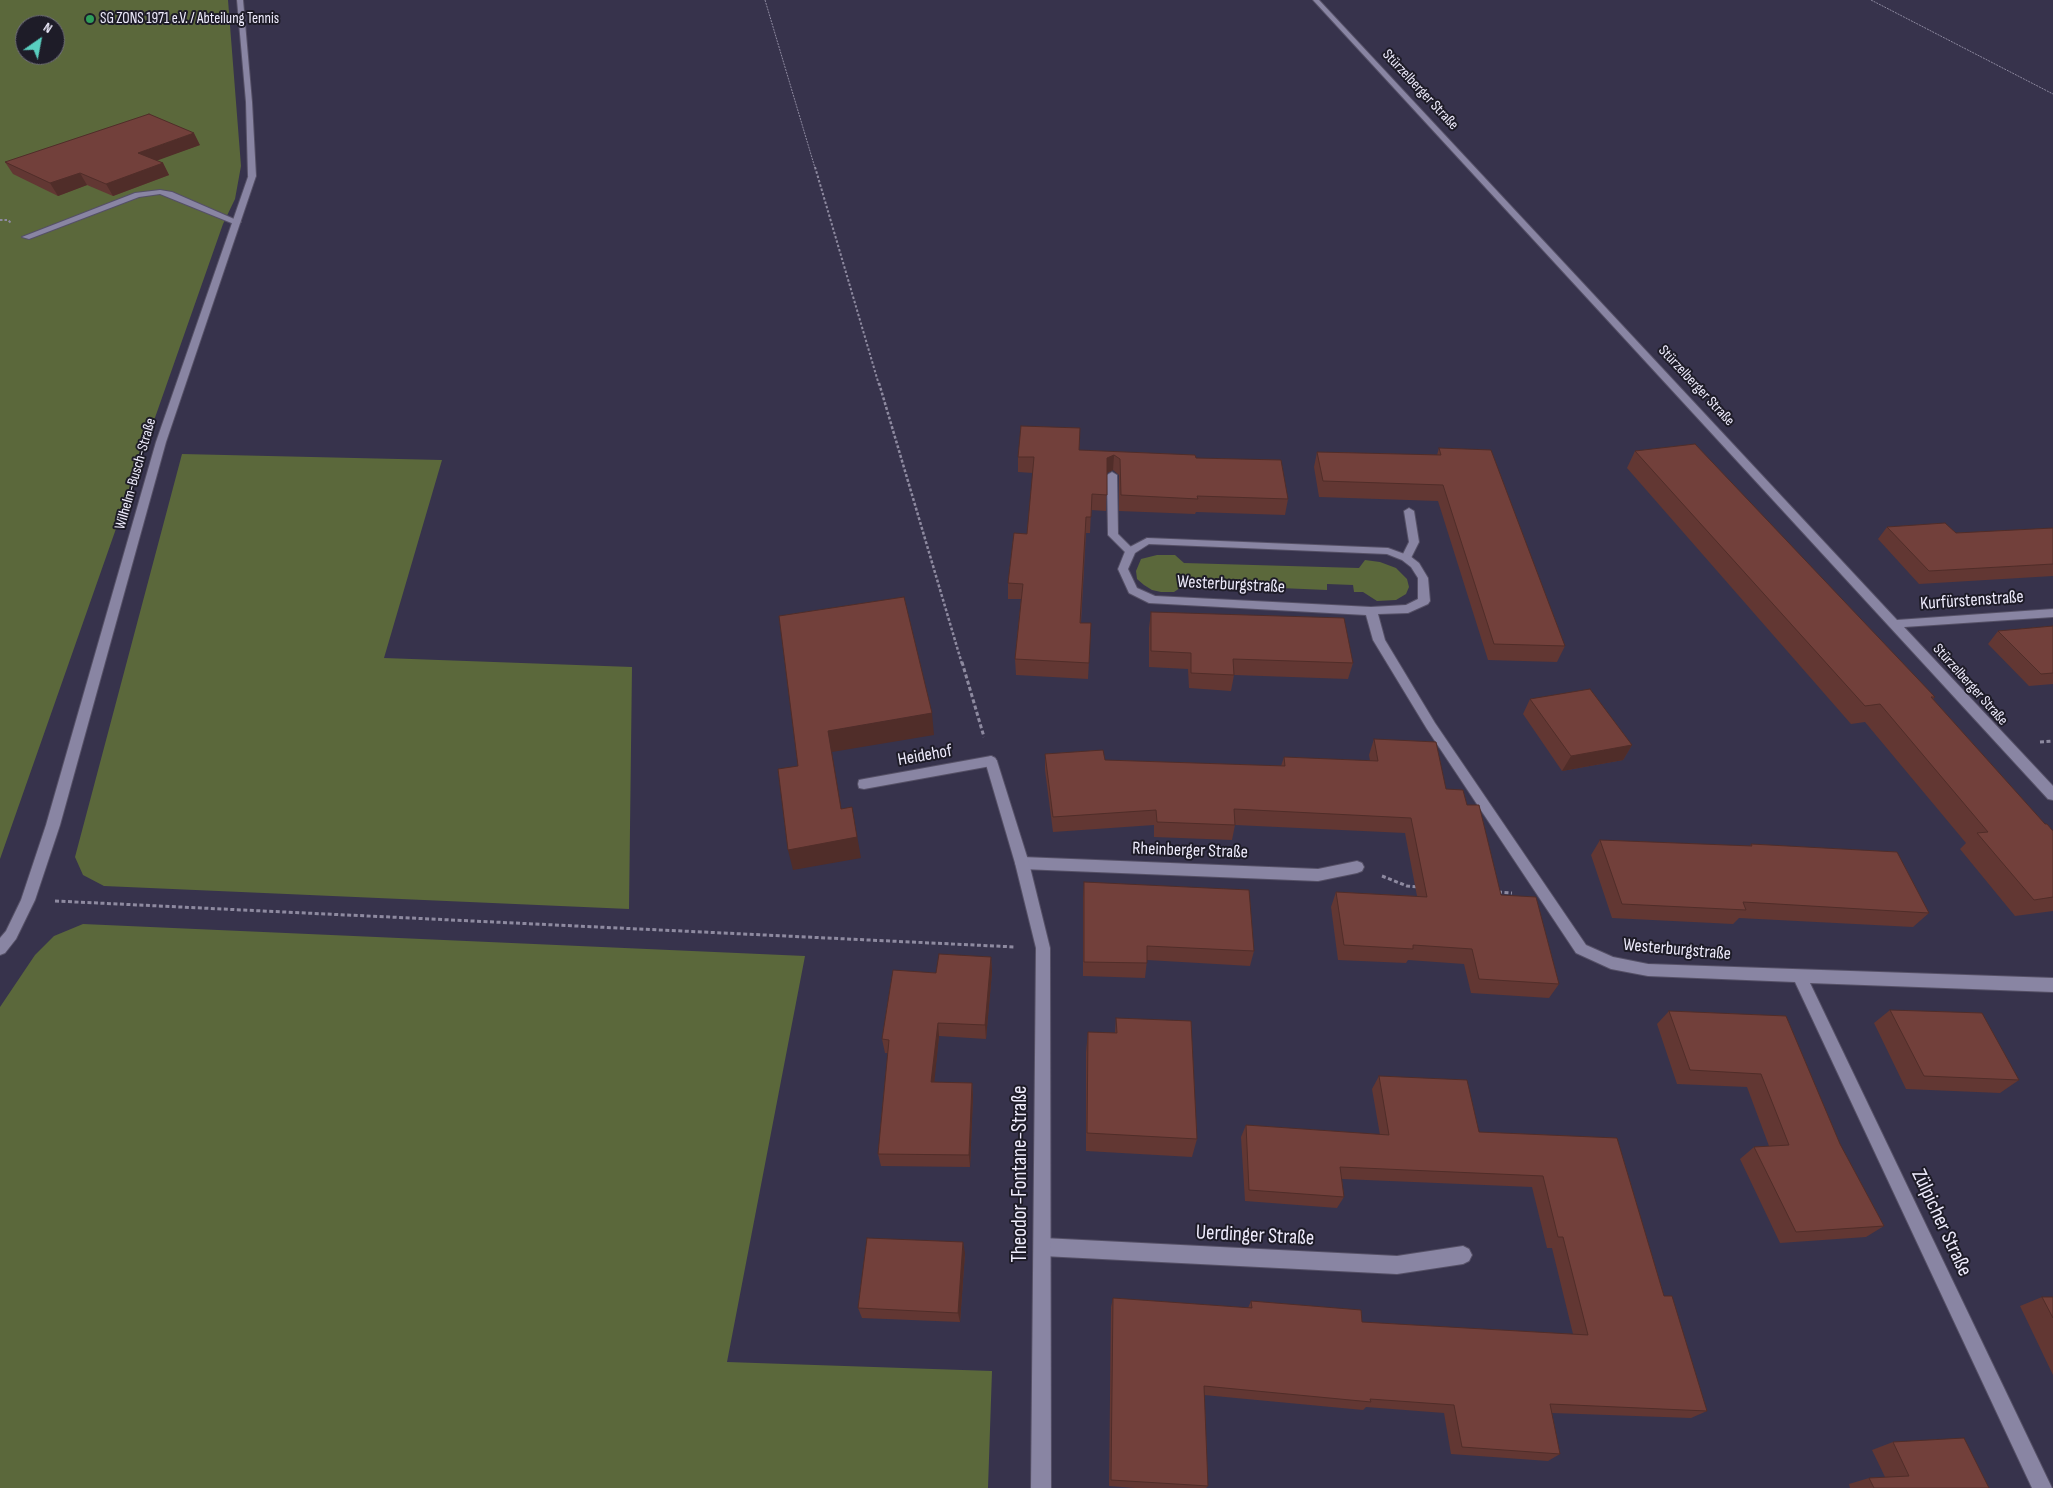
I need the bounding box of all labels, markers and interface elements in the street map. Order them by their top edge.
place label: SG ZONS 1971 e.V. / Abteilung Tennis [100,10,279,28]
marker: SG ZONS 1971 e.V. / Abteilung Tennis [84,13,96,25]
north arrow [15,15,65,65]
text: N [40,19,56,37]
street label: Stürzelberger Straße [1378,46,1462,134]
street label: Stürzelberger Straße [1654,342,1738,430]
street label: Wilhelm-Busch-Straße [111,416,161,532]
street label: Westerburgstraße [1176,571,1286,599]
street label: Kurfürstenstraße [1919,587,2025,615]
street label: Stürzelberger Straße [1929,641,2011,729]
street label: Heidehof [896,741,954,771]
street label: Rheinberger Straße [1132,838,1248,864]
street label: Westerburgstraße [1622,935,1732,965]
street label: Theodor-Fontane-Straße [1008,1086,1034,1262]
street label: Zülpicher Straße [1905,1165,1977,1281]
street label: Uerdinger Straße [1195,1220,1315,1252]

